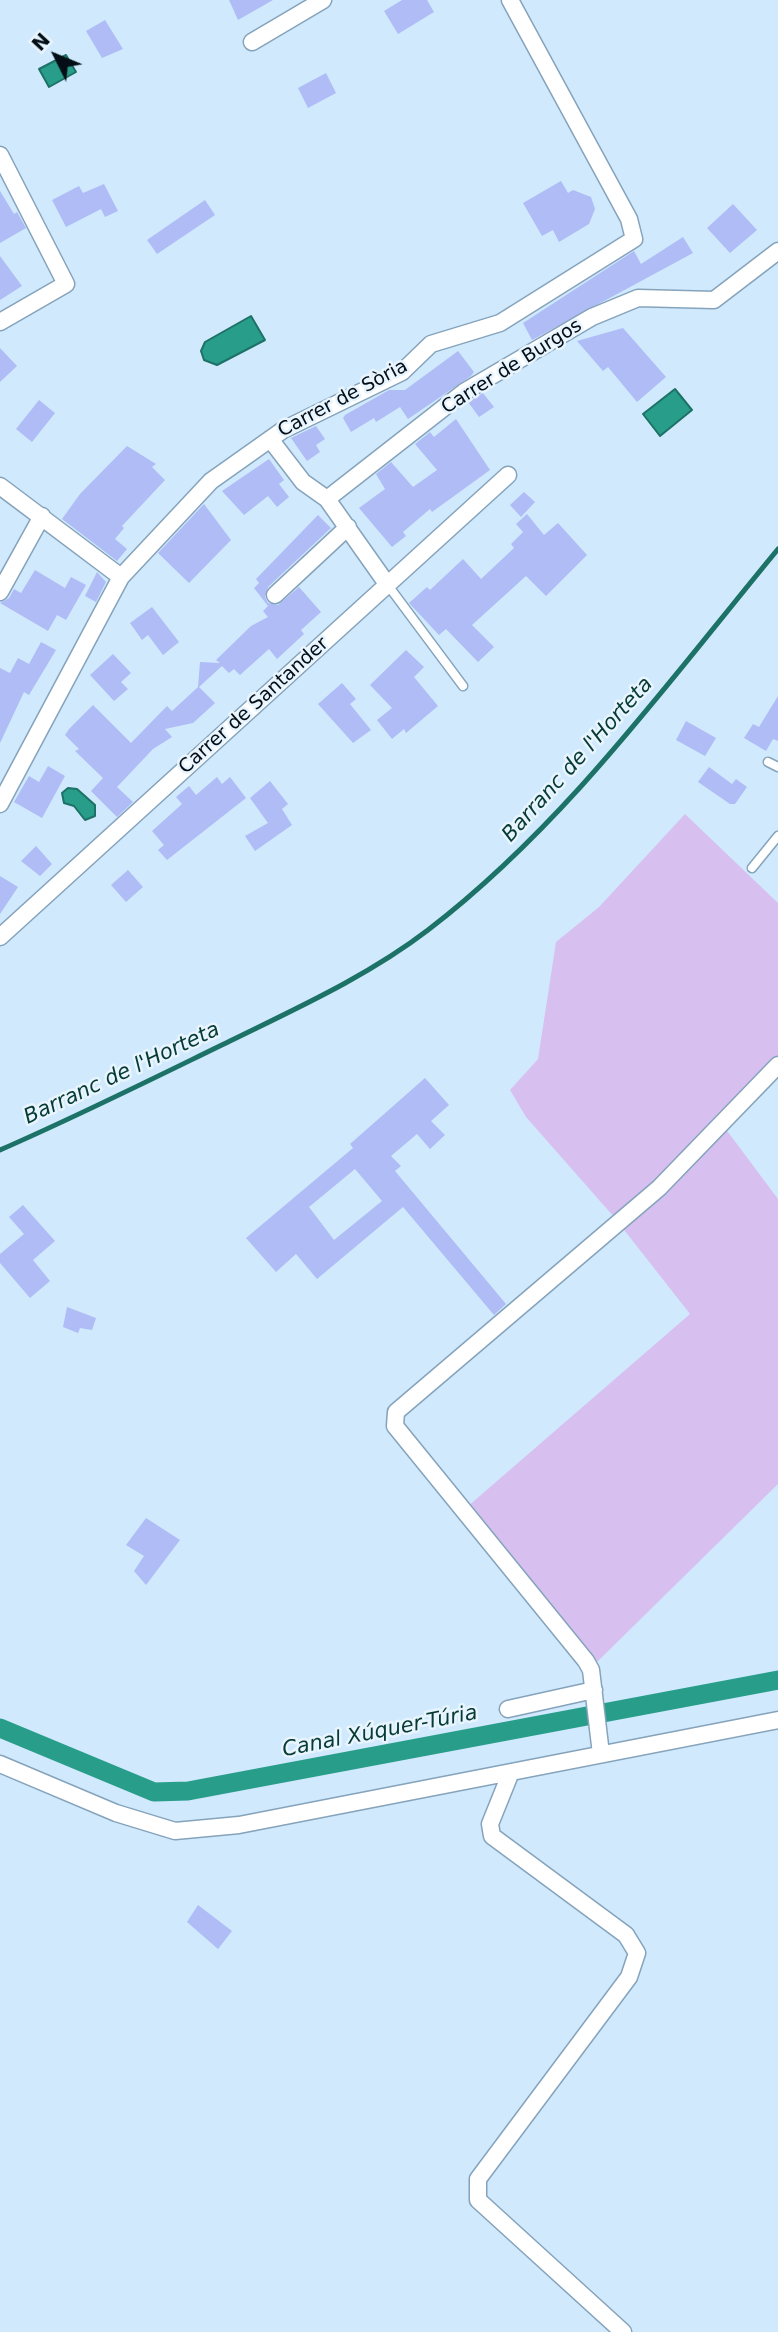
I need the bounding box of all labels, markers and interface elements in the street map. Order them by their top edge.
north arrow [21,21,91,91]
text: N [27,28,54,55]
street label: Carrer de Burgos [438,315,586,419]
street label: Carrer de Sòria [274,355,412,443]
street label: Carrer de Santander [174,633,334,779]
water label: Barranc de l'Horteta [497,672,659,848]
water label: Barranc de l'Horteta [20,1018,224,1130]
water label: Canal Xúquer-Túria [280,1701,480,1763]

